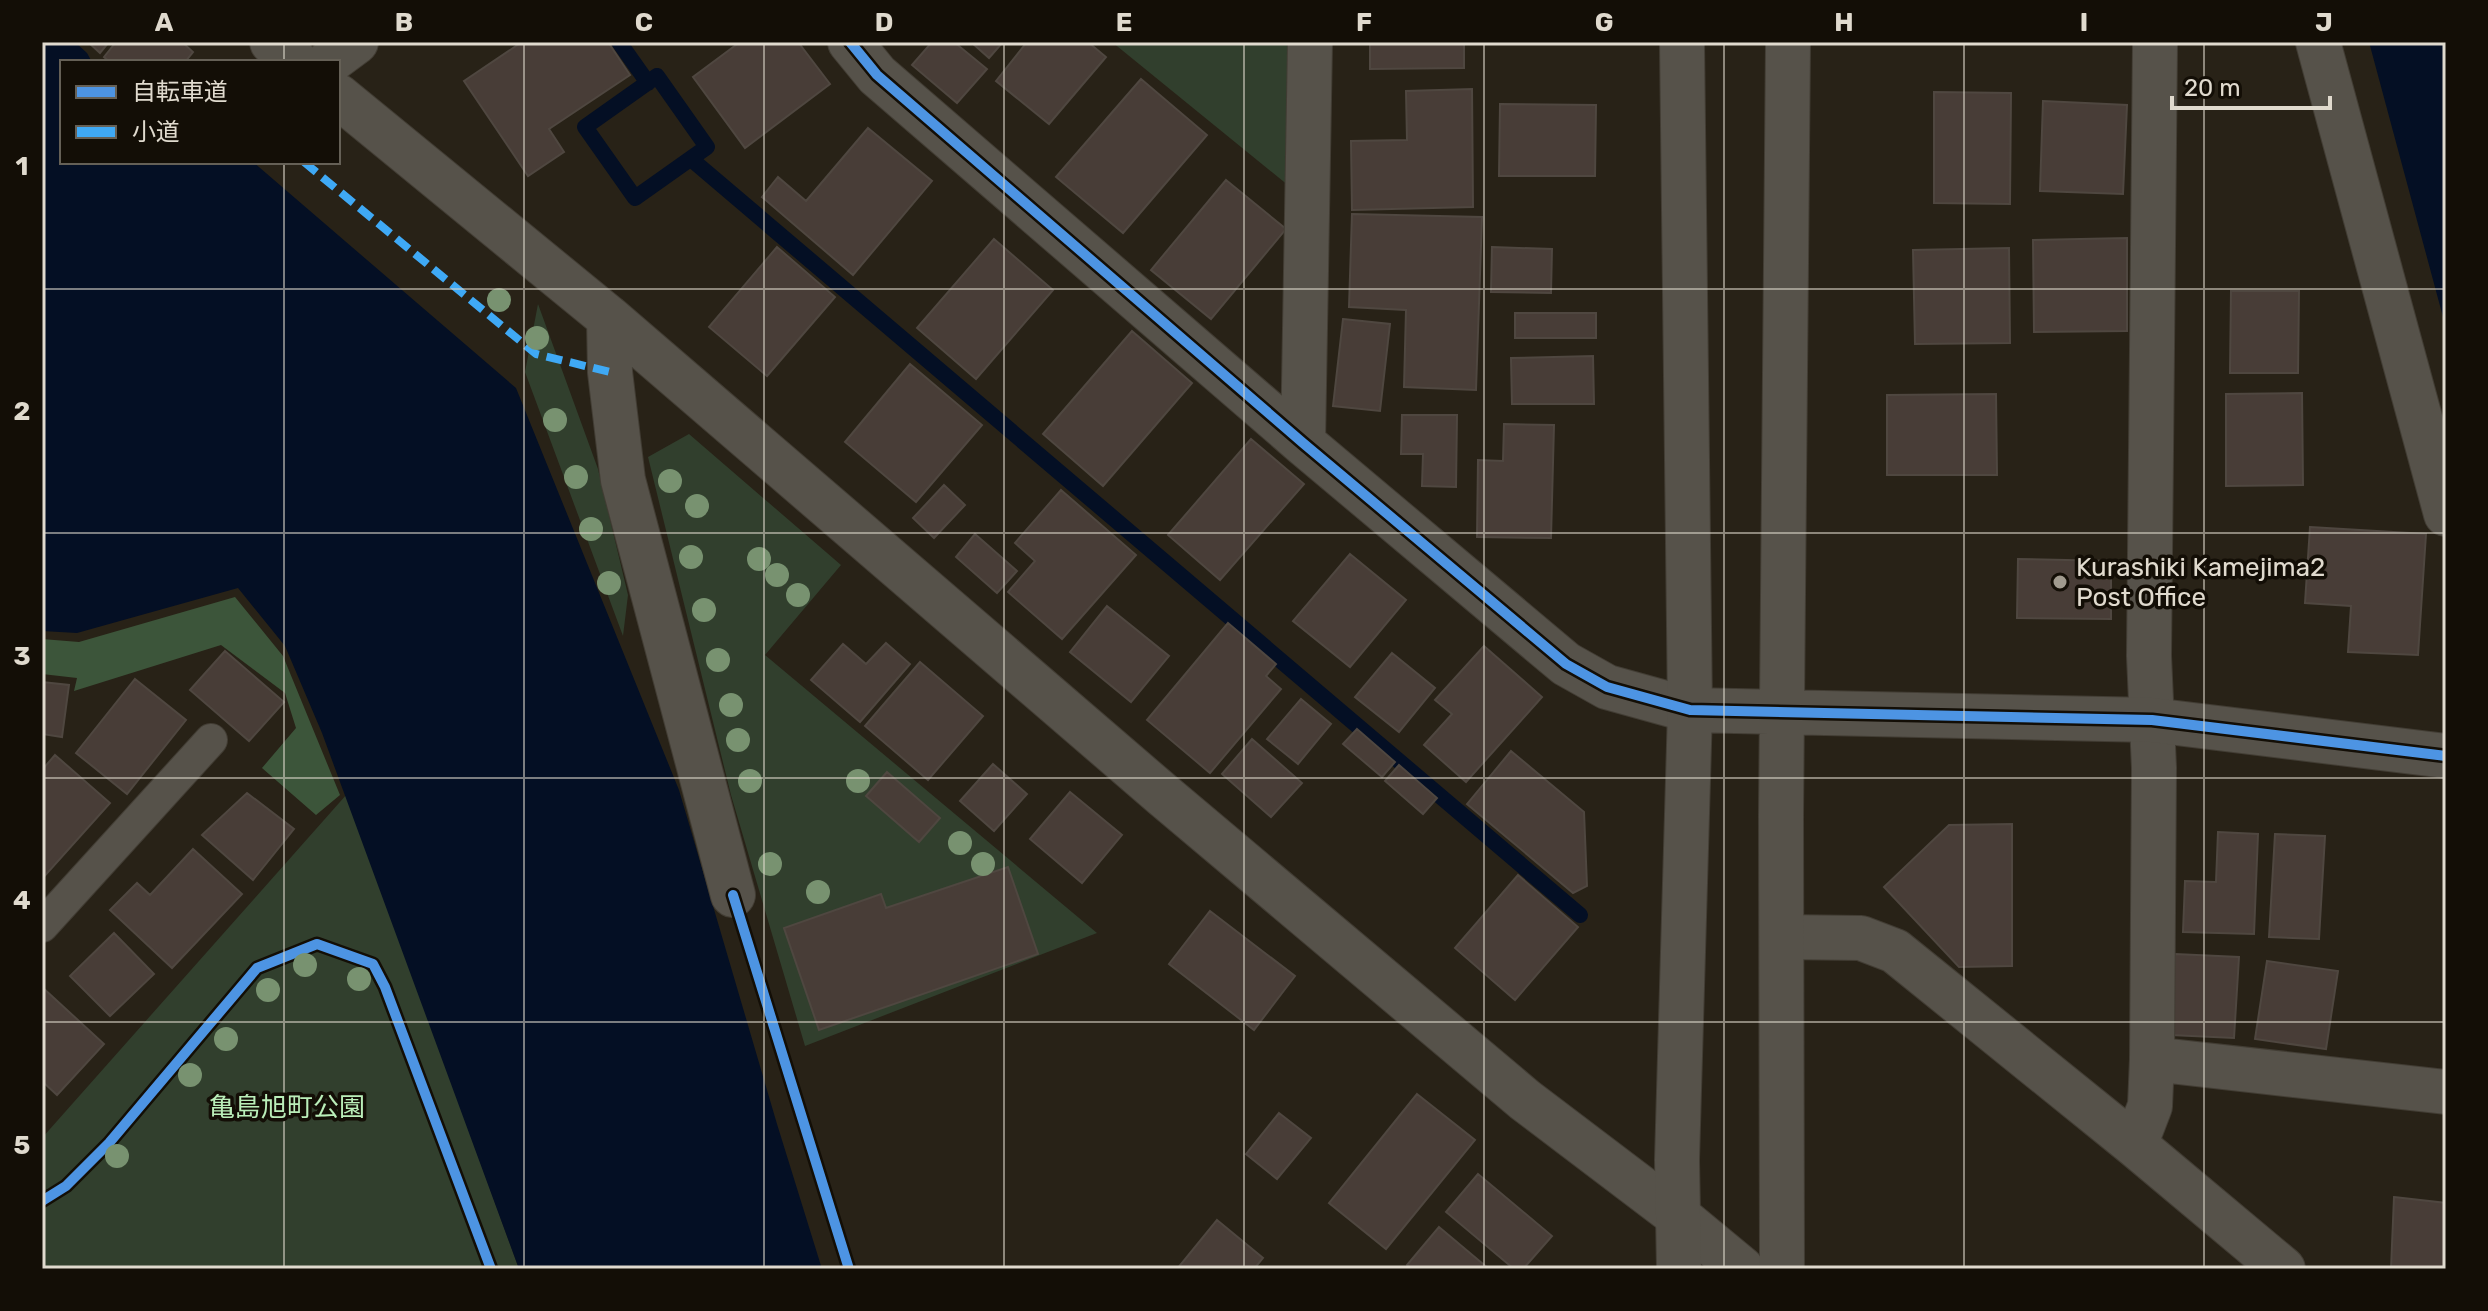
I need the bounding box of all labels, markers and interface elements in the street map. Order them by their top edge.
text: A [155,7,174,38]
text: B [395,7,413,38]
text: C [635,7,653,38]
text: D [875,7,893,38]
text: E [1116,7,1132,38]
text: F [1356,7,1372,38]
text: G [1595,7,1613,38]
text: H [1834,7,1854,38]
text: I [2080,7,2088,38]
text: J [2315,7,2333,38]
legend [60,60,340,164]
scale bar [2172,60,2330,110]
text: 20 m [2184,74,2241,102]
text: 自転車道 [132,78,228,106]
text: 小道 [132,118,180,146]
text: 1 [16,151,28,182]
text: 2 [14,396,30,427]
place label: Kurashiki Kamejima2 Post Office [2076,552,2325,613]
marker: Kurashiki Kamejima2 Post Office [2051,573,2069,591]
text: 3 [13,641,31,672]
text: 4 [13,885,31,916]
park label: 亀島旭町公園 [209,1092,365,1123]
text: 5 [14,1130,30,1161]

